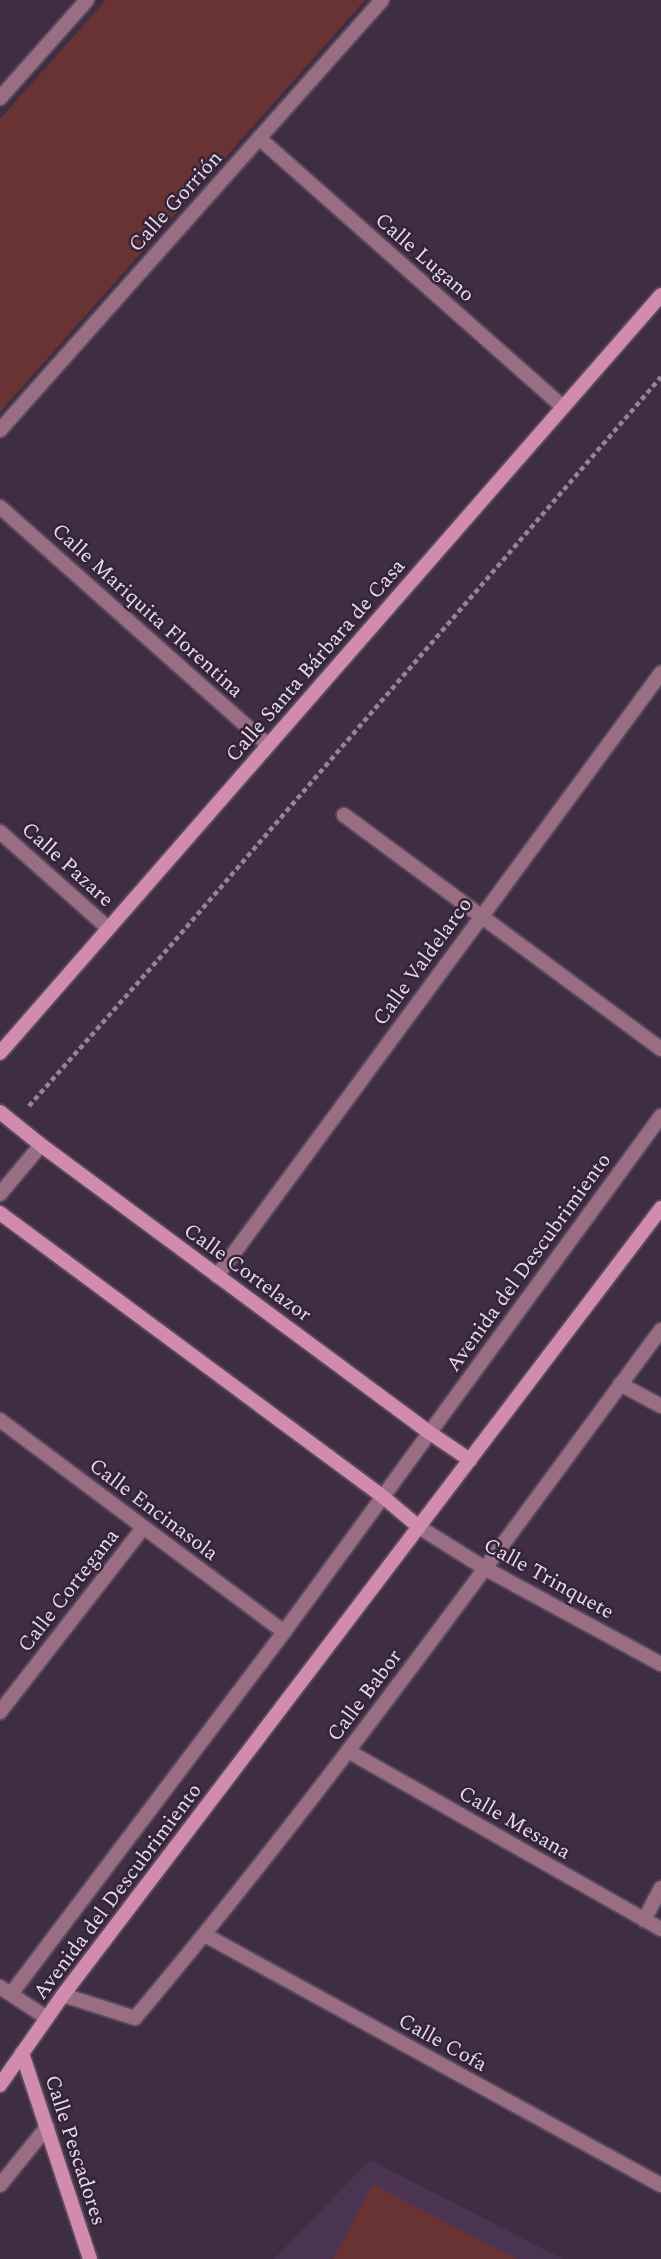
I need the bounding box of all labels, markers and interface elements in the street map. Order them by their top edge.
street label: Calle Gorrión [121,144,230,260]
street label: Calle Lugano [367,205,481,310]
street label: Calle Mariquita Florentina [44,516,251,706]
street label: Calle Santa Bárbara de Casa [218,551,414,770]
street label: Calle Pazare [14,814,121,915]
street label: Calle Valdelarco [365,891,480,1033]
street label: Avenida del Descubrimiento [438,1146,619,1379]
street label: Calle Cortelazor [177,1215,318,1330]
street label: Calle Encinasola [82,1450,225,1570]
street label: Calle Cortegana [10,1521,128,1659]
street label: Calle Trinquete [477,1530,620,1628]
street label: Calle Babor [319,1643,410,1749]
street label: Avenida del Descubrimiento [26,1776,210,2007]
street label: Calle Mesana [452,1778,577,1868]
street label: Calle Cofa [392,2005,493,2081]
street label: Calle Pescadores [36,2071,114,2230]

